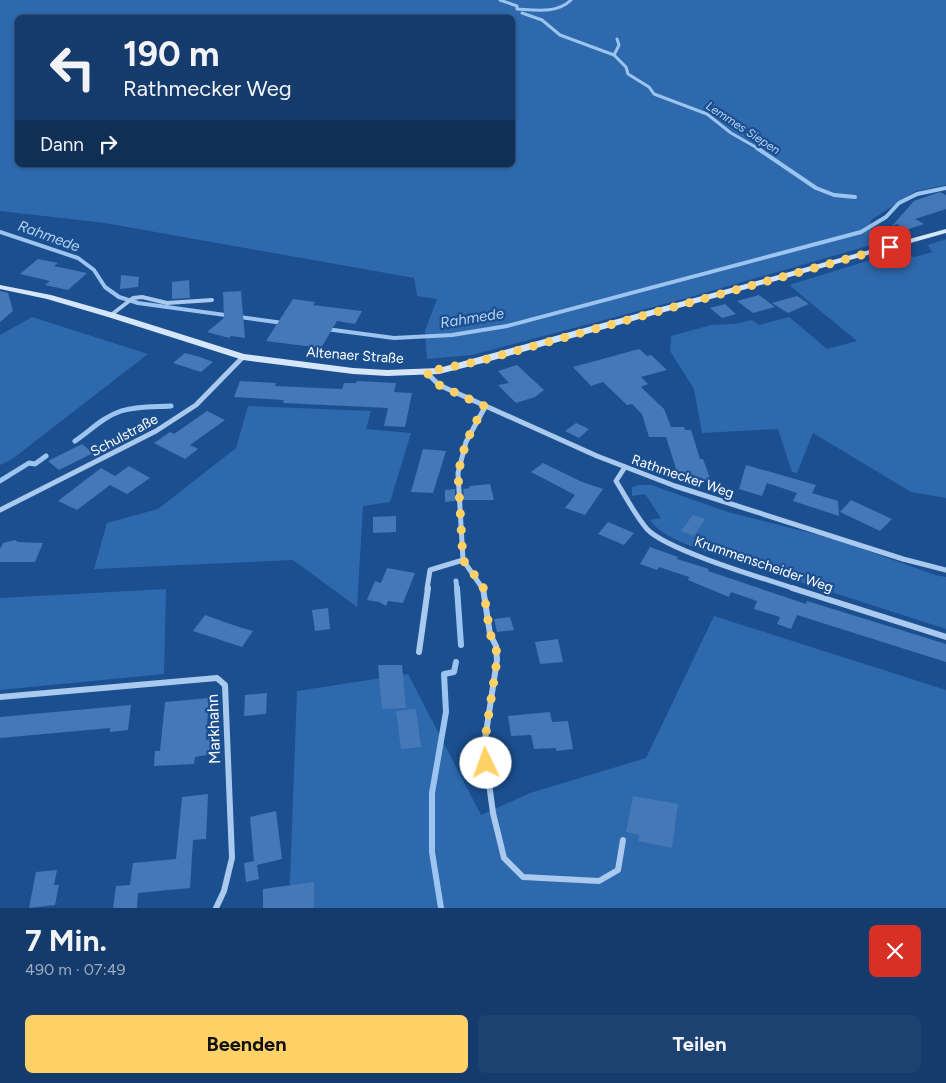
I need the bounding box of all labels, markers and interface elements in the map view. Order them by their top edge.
text: 190 m [123,33,220,75]
icon: left [40,35,105,100]
text: Rathmecker Weg [123,75,292,102]
water label: Lemmes Siepen [703,99,783,157]
icon: right [94,130,122,158]
text: Dann [40,133,84,156]
water label: Rahmede [16,217,82,255]
pin [869,226,911,268]
icon: arrive [876,233,904,261]
water label: Rahmede [439,304,505,332]
street label: Altenaer Straße [306,344,405,367]
street label: Schulstraße [88,410,161,460]
street label: Rathmecker Weg [629,451,736,502]
street label: Krummenscheider Weg [692,533,836,596]
street label: Markhahn [203,694,224,764]
position arrow [459,736,511,788]
text: 7 Min. [25,922,107,959]
button: close [869,925,921,977]
text: 490 m · 07:49 [25,960,126,979]
button: Beenden [25,1015,468,1073]
button: Teilen [478,1015,921,1073]

